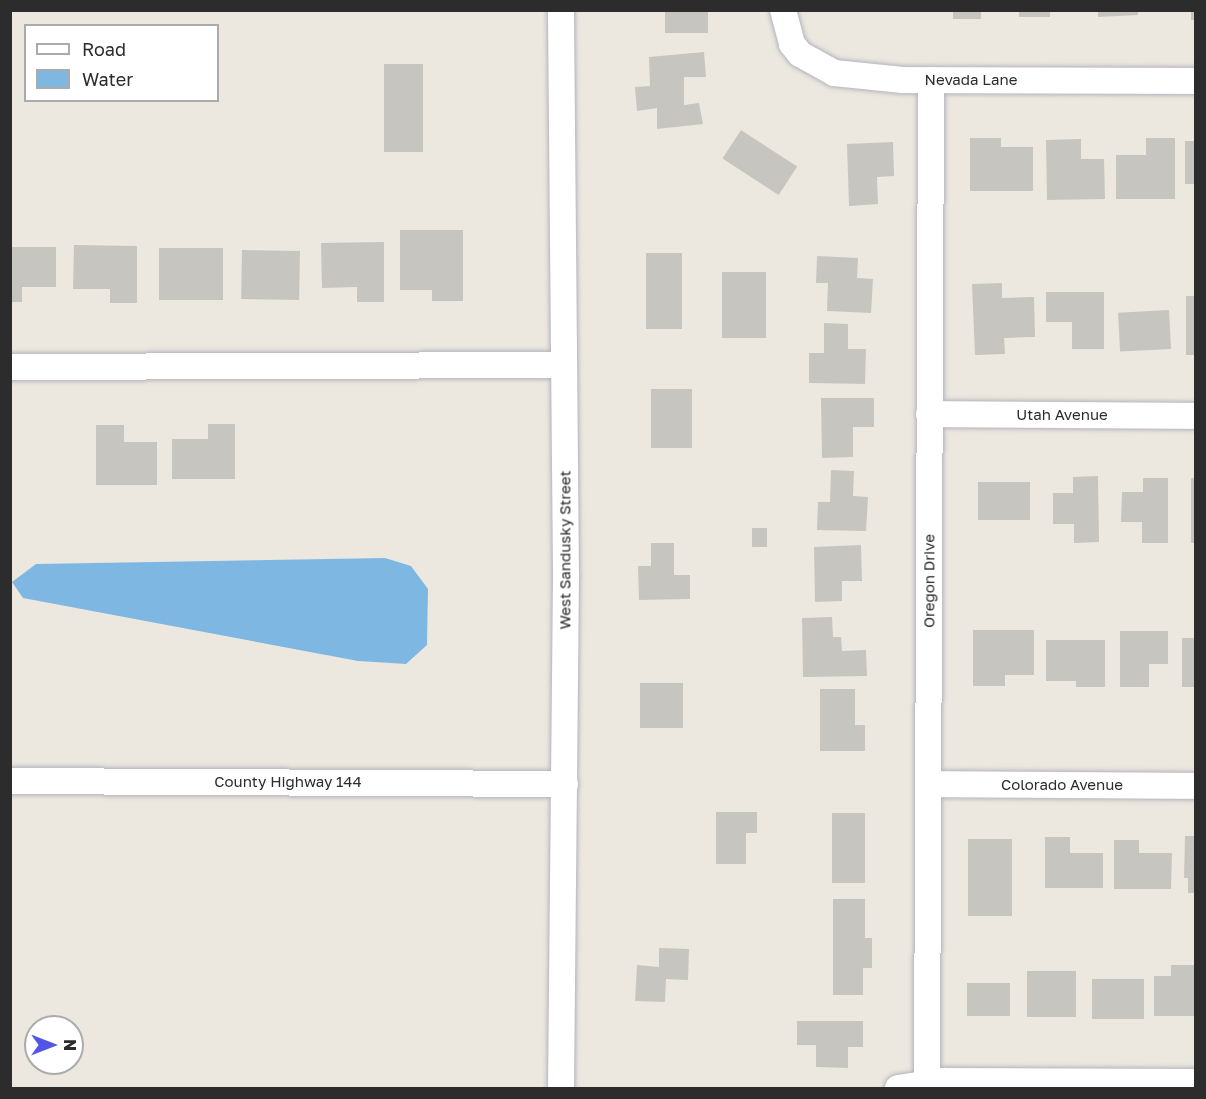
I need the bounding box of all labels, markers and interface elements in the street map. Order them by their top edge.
legend [24,24,219,102]
text: Road [82,38,126,60]
text: Water [82,68,133,90]
street label: Nevada Lane [925,71,1017,89]
street label: Utah Avenue [1016,406,1108,424]
street label: West Sandusky Street [556,471,574,629]
street label: Oregon Drive [920,534,938,628]
street label: County Highway 144 [214,773,362,791]
street label: Colorado Avenue [1001,776,1123,794]
north arrow [24,1015,84,1075]
text: N [60,1039,80,1051]

